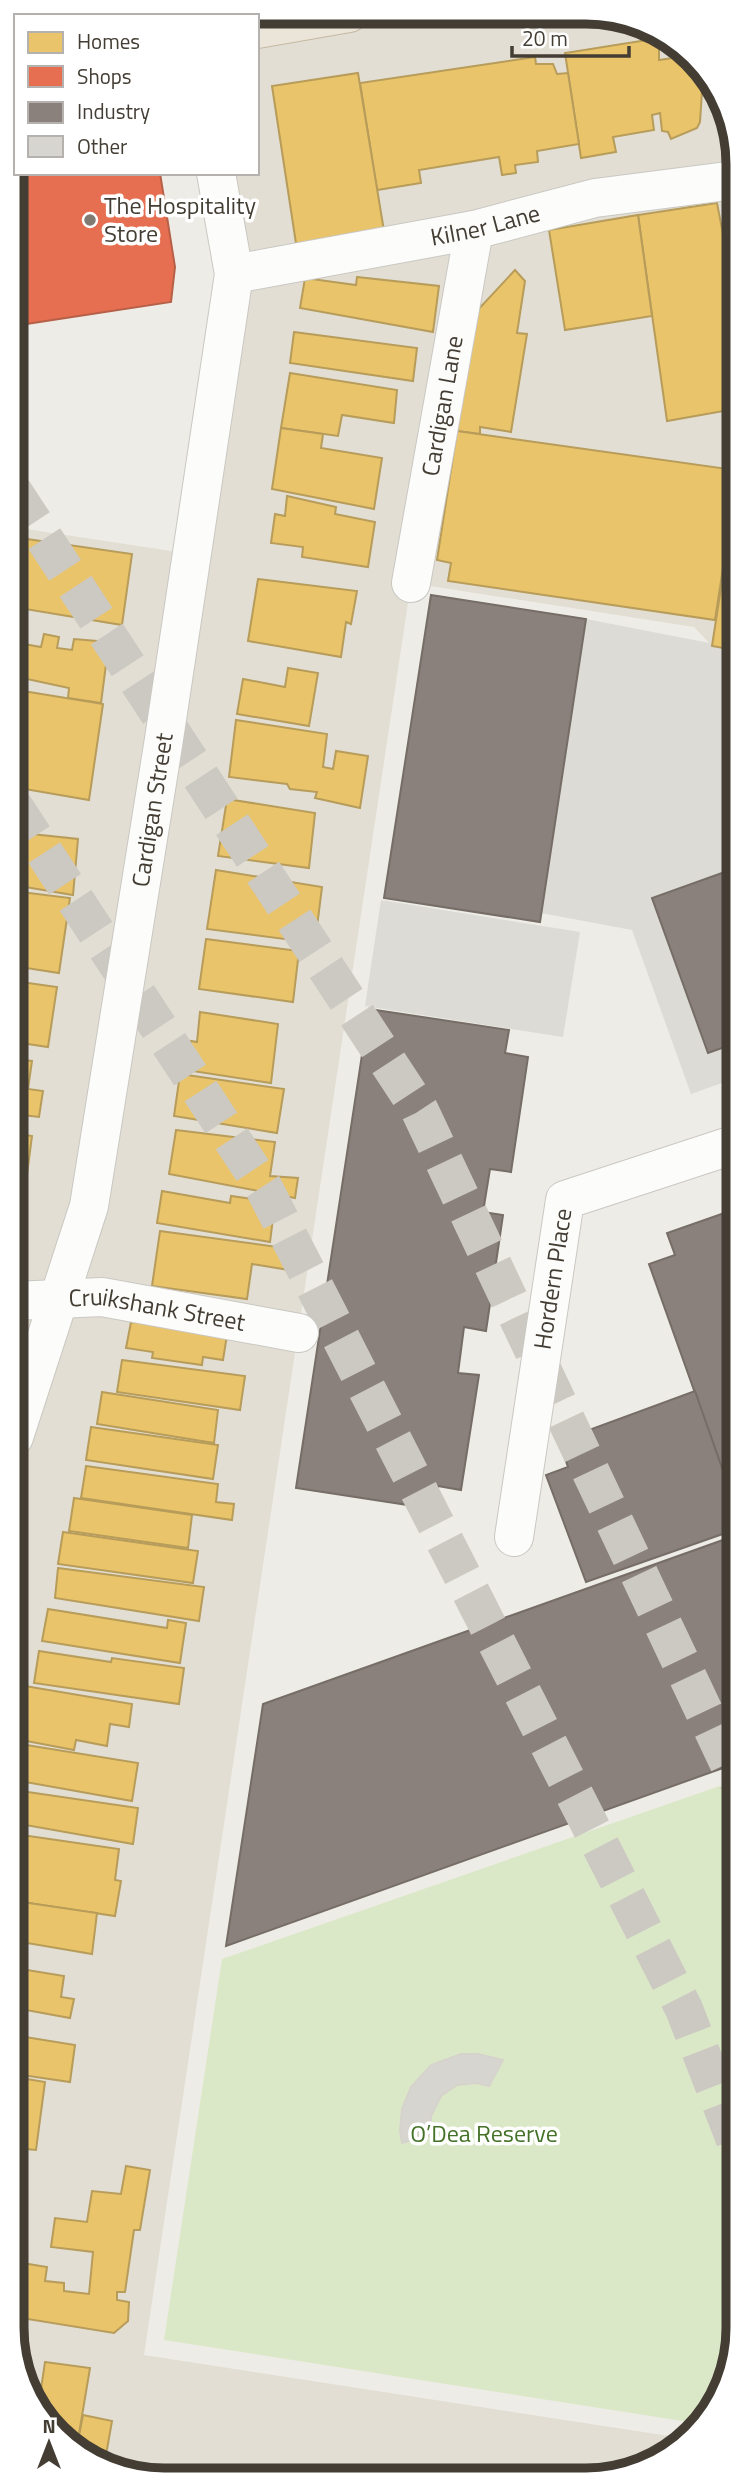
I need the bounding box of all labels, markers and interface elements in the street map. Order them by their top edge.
legend [14,14,259,175]
scale bar [512,14,629,58]
text: 20 m [522,22,568,54]
text: Homes [77,25,140,57]
text: Shops [77,60,132,92]
text: Industry [77,95,150,127]
text: Other [77,130,127,162]
place label: The Hospitality Store [104,187,256,251]
street label: Kilner Lane [427,194,544,255]
marker: The Hospitality Store [82,212,98,228]
street label: Cardigan Lane [411,332,472,479]
street label: Cardigan Street [122,730,182,889]
street label: Hordern Place [524,1206,581,1352]
street label: Cruikshank Street [68,1278,249,1340]
park label: O’Dea Reserve [410,2115,558,2151]
north arrow [14,2408,84,2478]
text: N [42,2411,56,2440]

